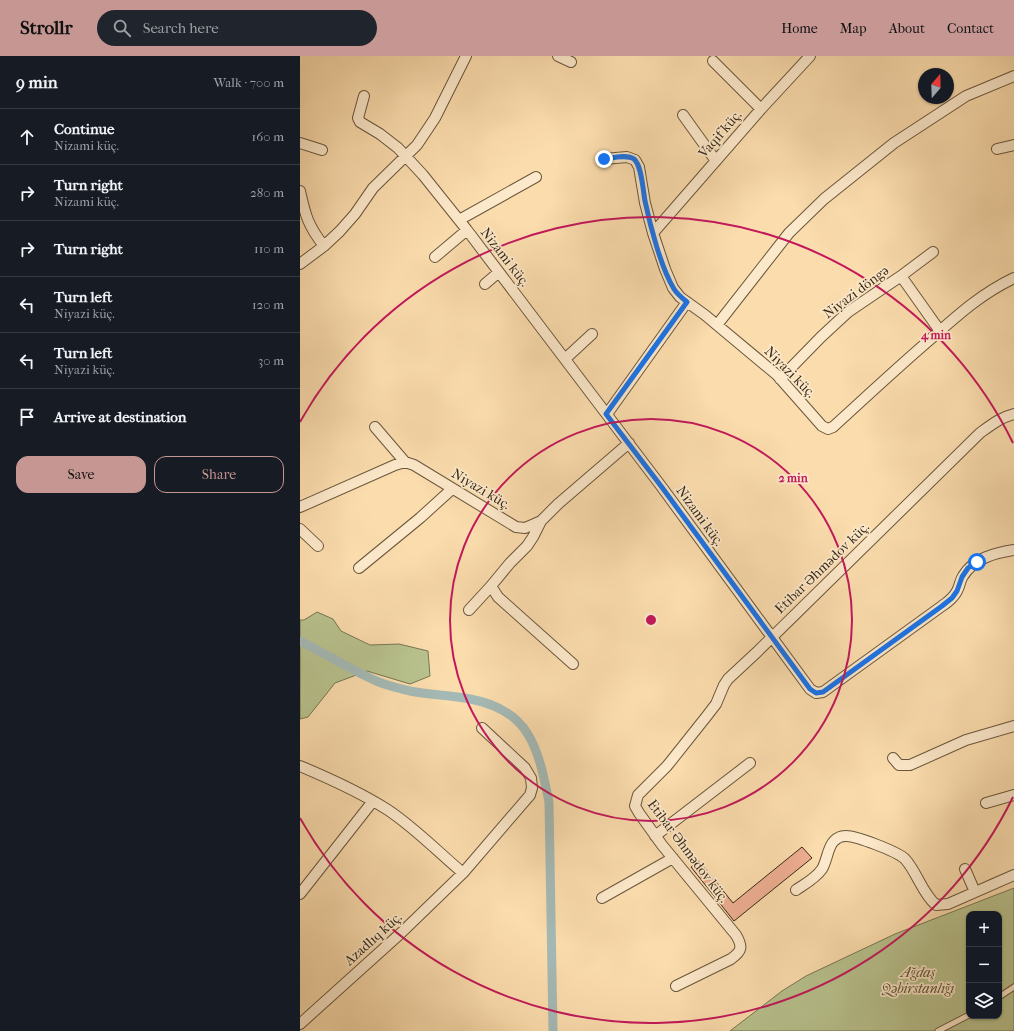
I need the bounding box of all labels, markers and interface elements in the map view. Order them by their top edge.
search box [97,10,377,46]
text: Strollr [20,17,73,39]
icon: search [111,17,133,39]
text: Search here [143,19,219,37]
text: Home [781,20,818,37]
text: Map [840,20,867,37]
text: About [889,20,925,37]
text: Contact [947,20,994,37]
north arrow [918,68,954,104]
text: 9 min [16,72,58,92]
text: Walk · 700 m [213,75,284,90]
street label: Vaqif küç. [694,106,746,162]
text: Continue [54,120,114,138]
icon: ahead [16,126,38,148]
text: 160 m [252,129,284,144]
text: Nizami küç. [54,138,119,153]
route end [595,150,613,168]
text: Turn right [54,176,123,194]
icon: right [16,182,38,204]
text: 280 m [250,185,284,200]
text: Nizami küç. [54,194,119,209]
street label: Nizami küç. [477,224,533,290]
icon: right [16,238,38,260]
text: Turn right [54,240,123,258]
text: 110 m [254,241,284,256]
street label: Niyazi döngə [820,262,892,322]
text: Turn left [54,288,112,306]
icon: left [16,294,38,316]
text: 120 m [252,297,284,312]
text: Niyazi küç. [54,306,115,321]
text: 4 min [920,328,952,343]
street label: Niyazi küç. [761,343,819,401]
text: Turn left [54,344,112,362]
icon: left [16,350,38,372]
text: 30 m [258,353,284,368]
text: Niyazi küç. [54,362,115,377]
icon: arrive [16,406,38,428]
text: Arrive at destination [54,408,186,426]
button: Save [16,456,146,493]
button: Share [154,456,284,493]
street label: Niyazi küç. [449,465,514,513]
text: 2 min [778,471,809,485]
street label: Nizami küç. [673,483,728,550]
street label: Etibar Əhmədov küç. [771,518,873,617]
route start [968,553,986,571]
centre of rings [644,613,658,627]
street label: Etibar Əhmədov küç. [644,796,732,906]
street label: Azadlıq küç. [340,909,406,970]
map controls [966,911,1002,1019]
button: + [966,911,1002,947]
button: − [966,947,1002,983]
park label: Ağdaş Qəbirstanlığı [881,964,954,997]
button: layers [966,983,1002,1019]

